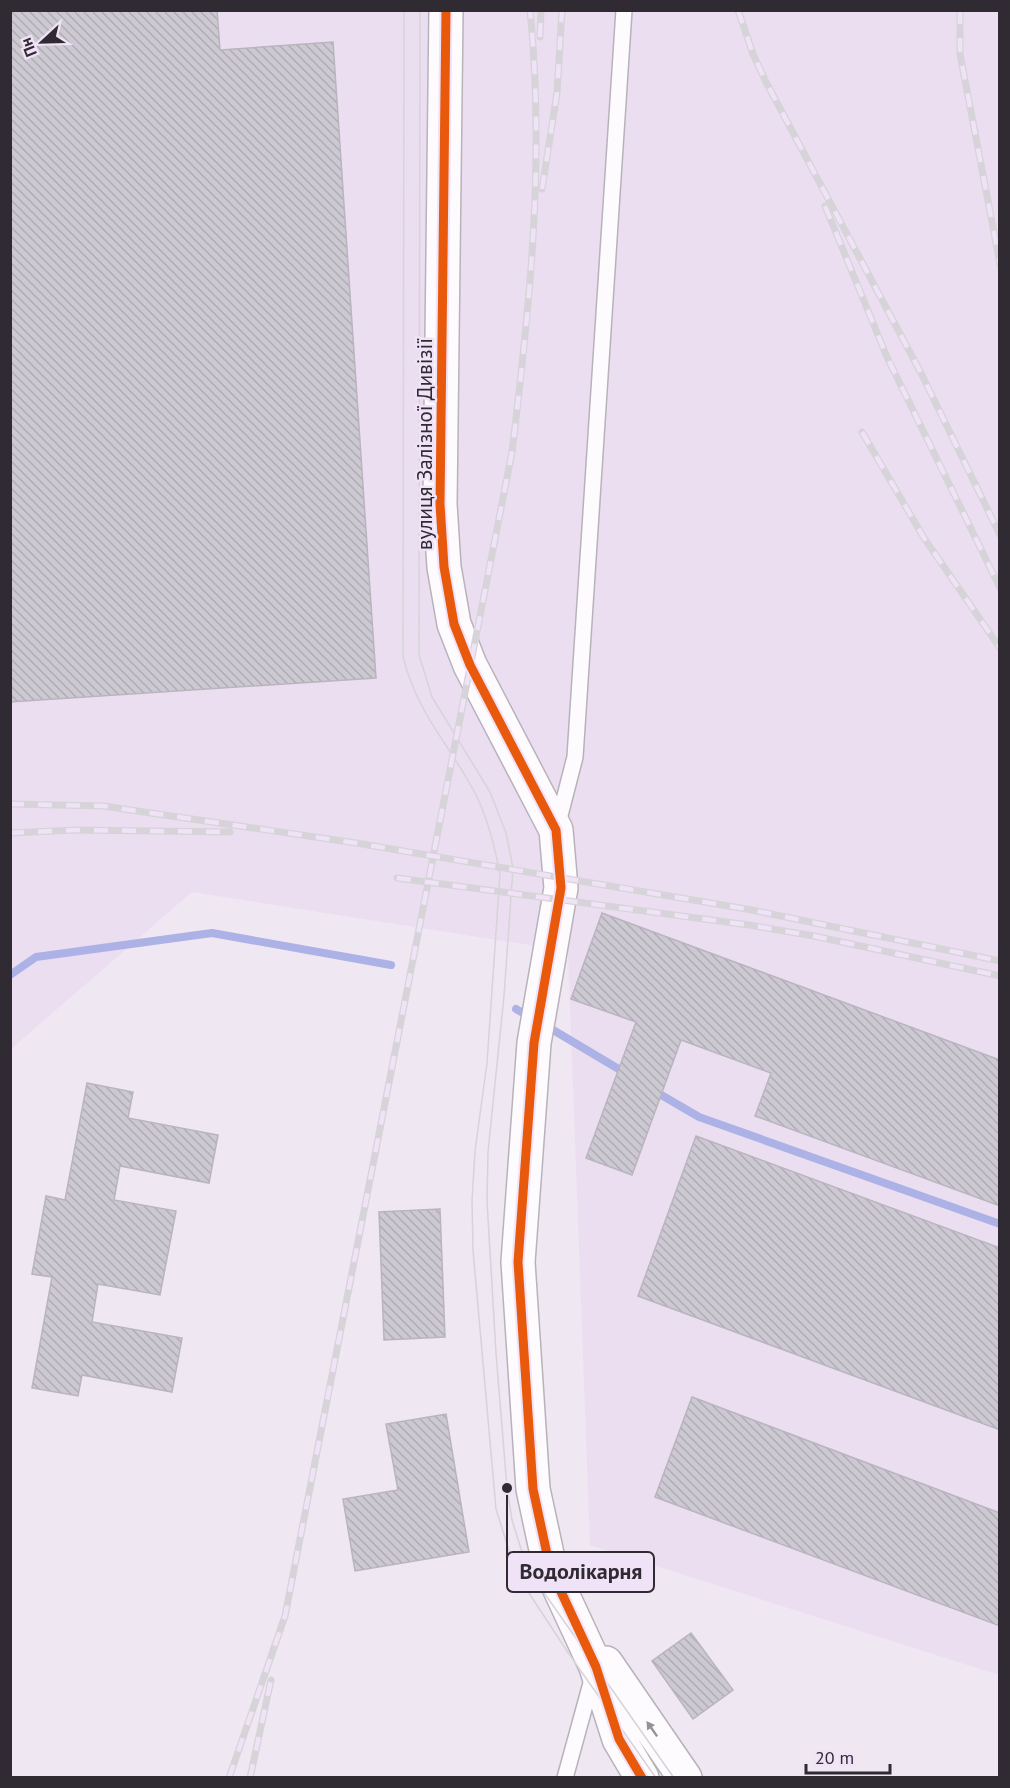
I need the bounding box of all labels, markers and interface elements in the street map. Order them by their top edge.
north arrow [12,12,72,72]
text: Пн [15,35,41,60]
street label: вулиця Залізної Дивізії [411,338,438,550]
callout: Водолікарня [507,1552,654,1592]
text: Водолікарня [520,1557,642,1585]
one-way arrow [646,1721,657,1738]
scale bar [806,1737,890,1775]
text: 20 m [815,1746,854,1769]

